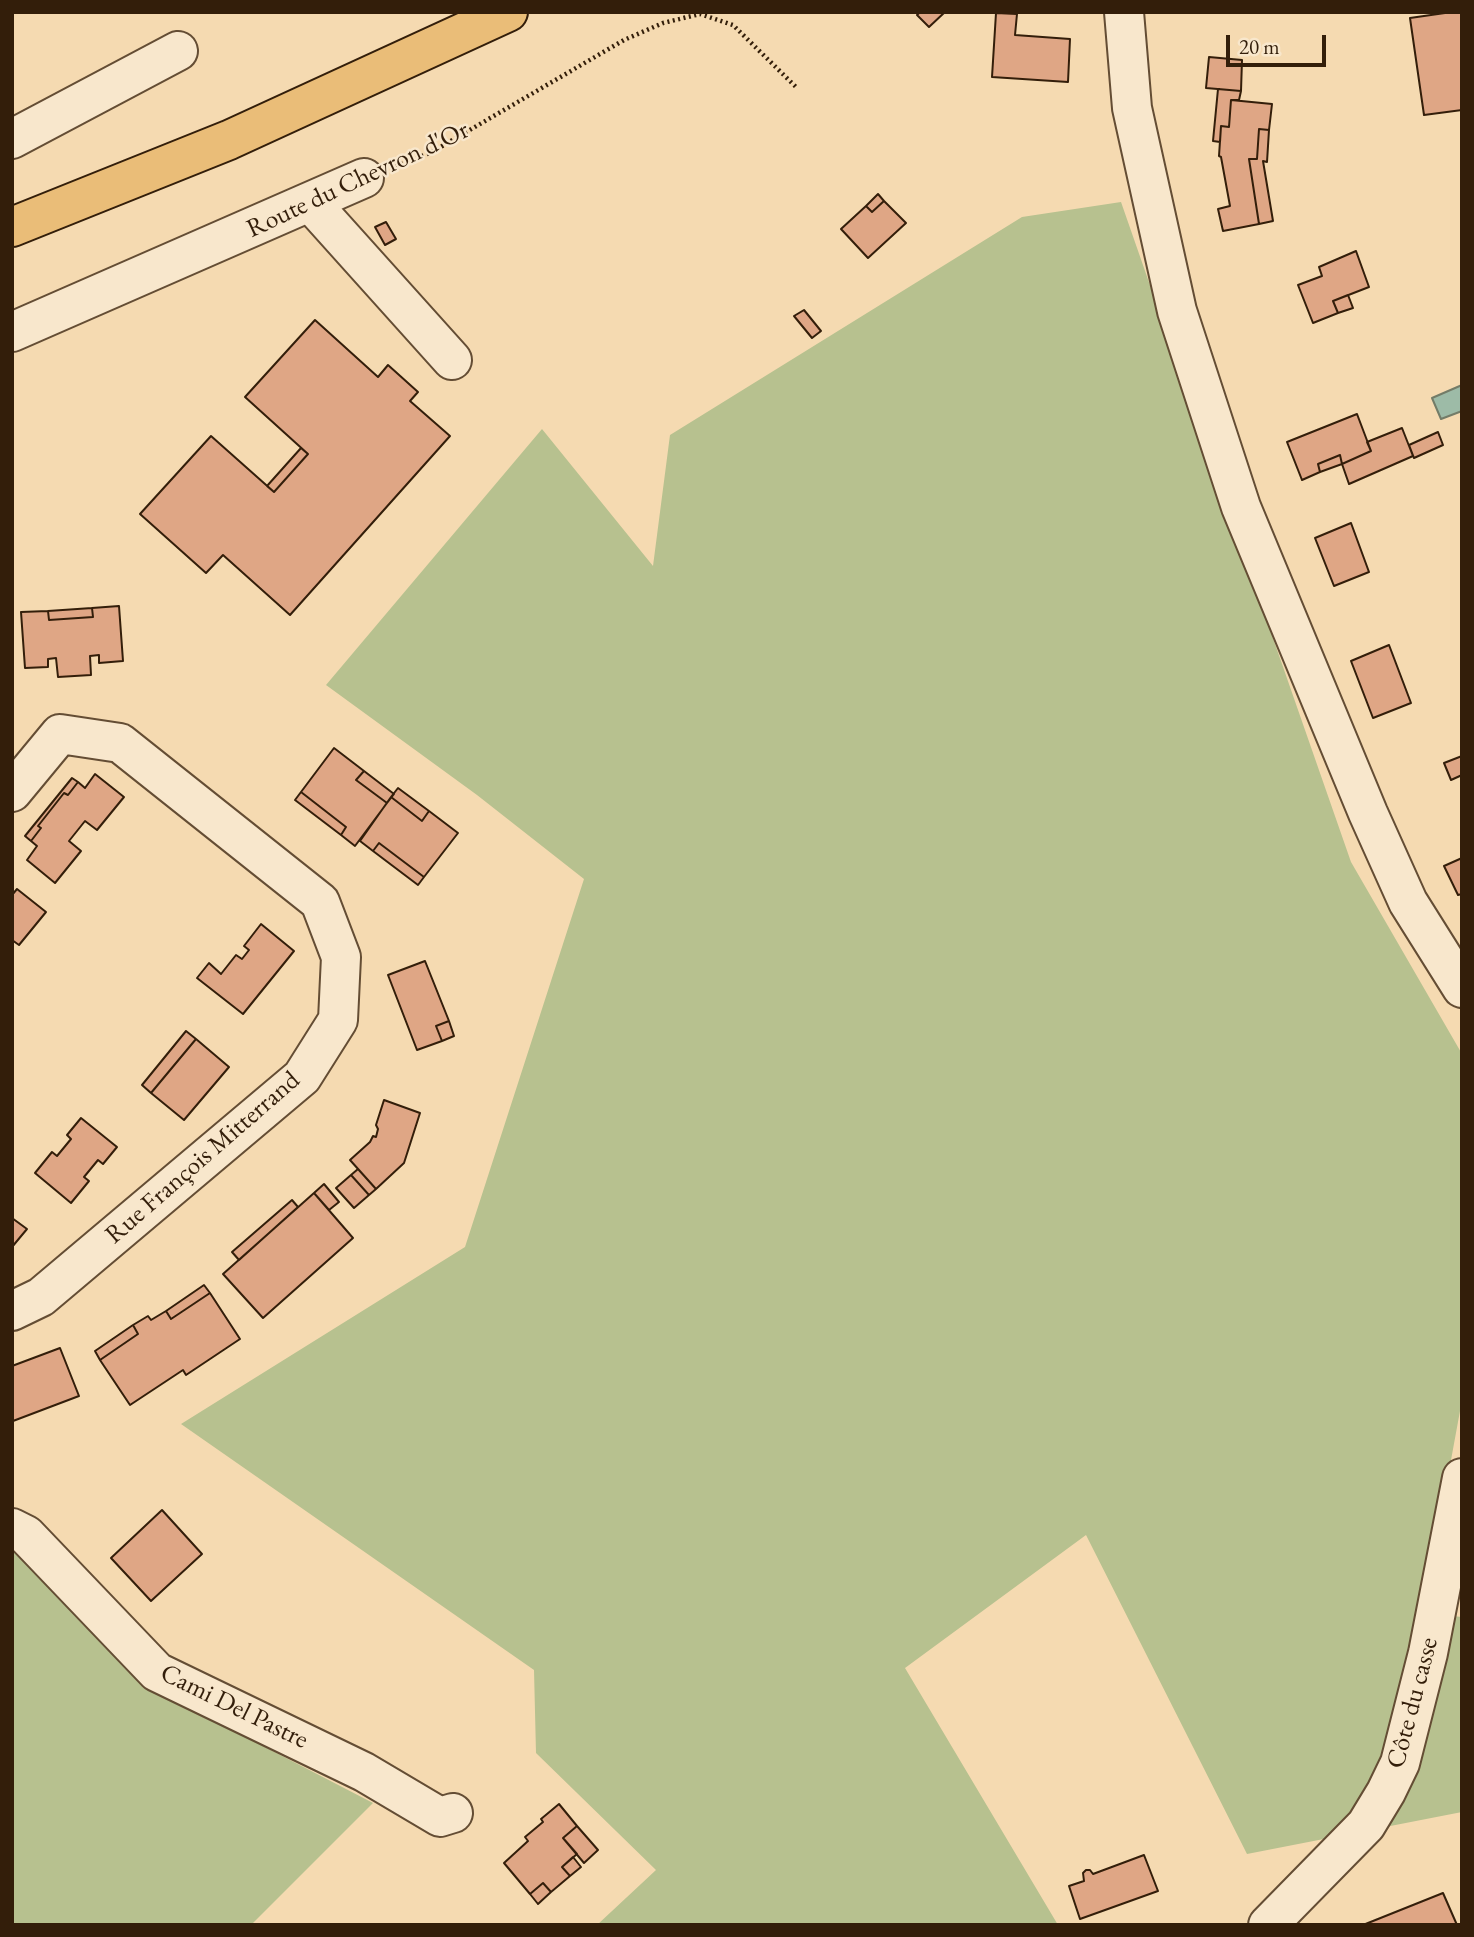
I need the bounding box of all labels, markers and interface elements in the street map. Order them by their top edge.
scale bar [1229,21,1329,65]
text: 20 m [1239,33,1280,60]
street label: Route du Chevron d'Or [242,115,474,245]
street label: Rue François Mitterrand [99,1065,307,1251]
street label: Côte du casse [1381,1634,1445,1772]
street label: Cami Del Pastre [155,1658,313,1756]

